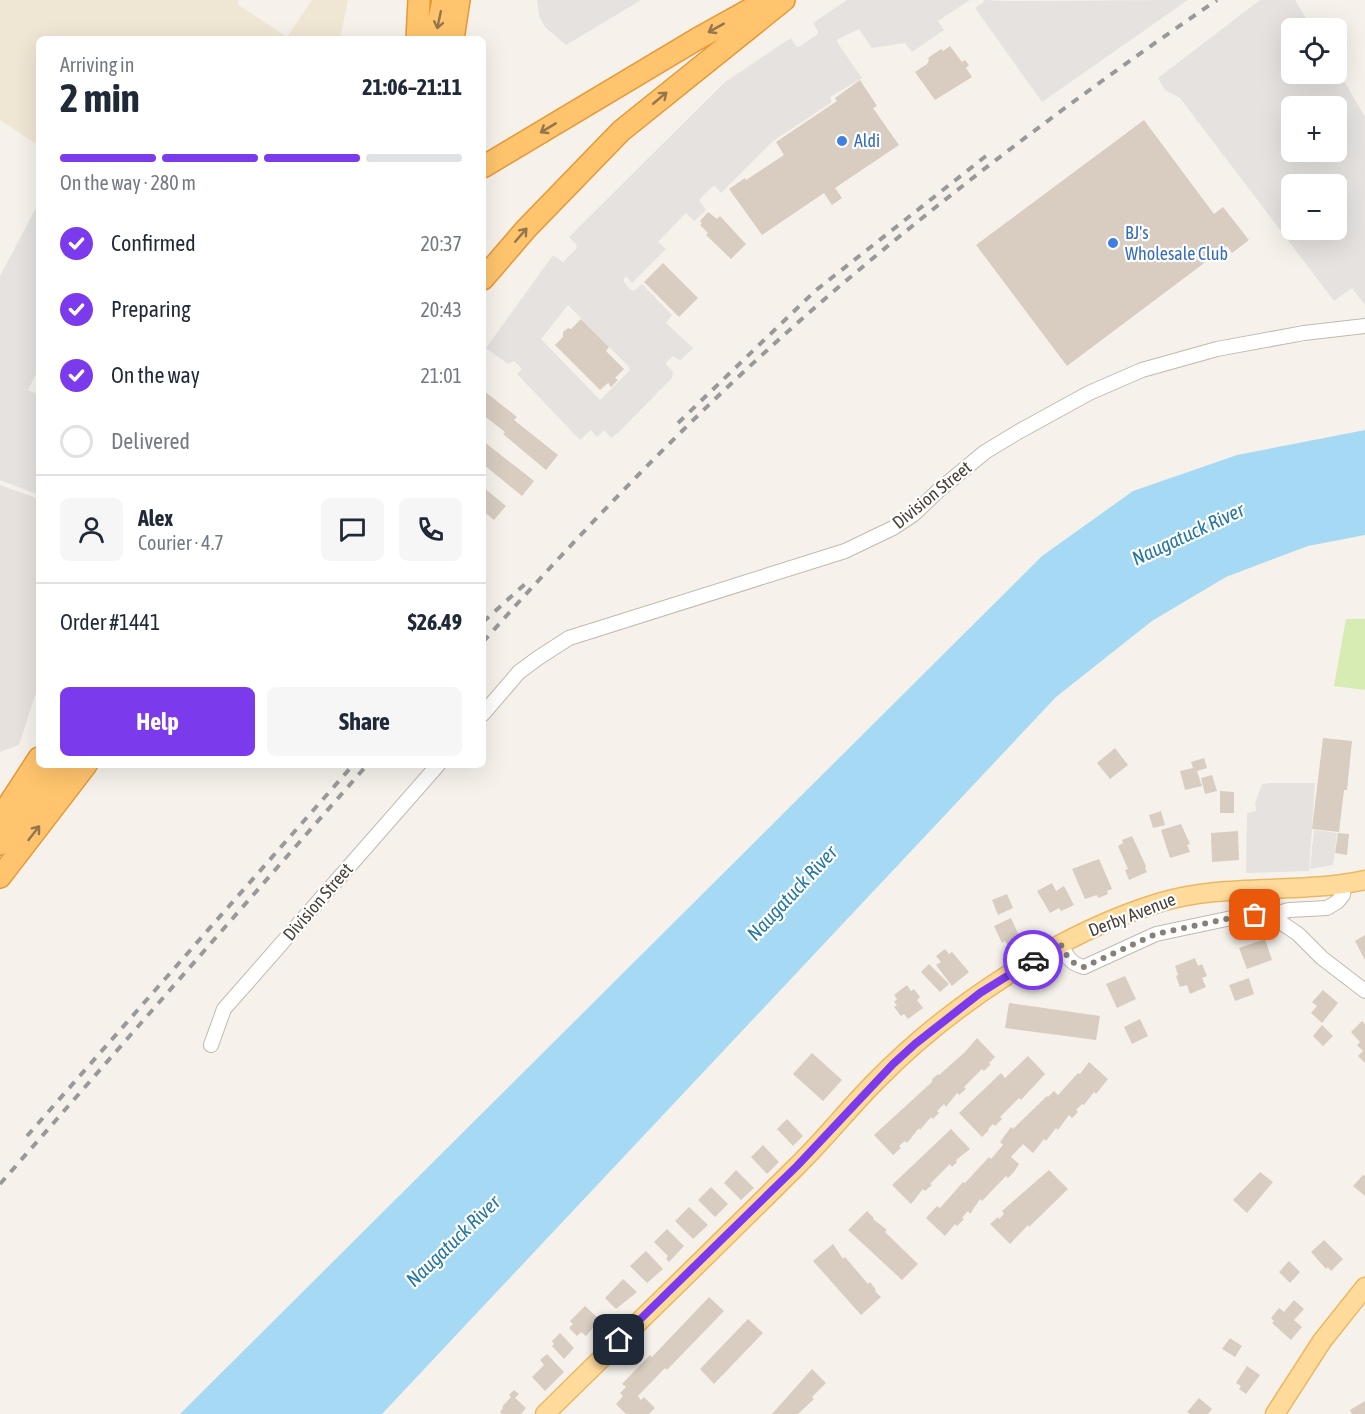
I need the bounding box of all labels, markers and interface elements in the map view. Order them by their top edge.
one-way arrow [433,10,445,29]
map controls [1281,18,1347,240]
button: locate [1281,18,1347,84]
one-way arrow [708,22,725,34]
text: Arriving in [60,53,134,76]
text: 21:06–21:11 [362,74,462,100]
text: 2 min [60,76,140,120]
one-way arrow [652,92,668,105]
button: + [1281,96,1347,162]
one-way arrow [540,122,557,134]
place label: Aldi [854,130,880,151]
marker: Aldi [835,134,849,148]
text: On the way · 280 m [60,171,196,194]
button: − [1281,174,1347,240]
place label: BJ's Wholesale Club [1125,222,1228,264]
icon: check [60,227,93,260]
one-way arrow [514,228,528,243]
text: Confirmed [111,230,196,256]
text: 20:37 [420,232,462,255]
marker: BJ's Wholesale Club [1106,236,1120,250]
icon: check [60,293,93,326]
text: Preparing [111,296,191,322]
text: 20:43 [420,298,462,321]
icon: check [60,359,93,392]
text: On the way [111,362,200,388]
text: 21:01 [420,364,462,387]
text: Delivered [111,428,190,454]
street label: Division Street [888,456,975,533]
water label: Naugatuck River [1128,497,1249,570]
button: person [60,498,123,561]
button: chat [321,498,384,561]
button: phone [399,498,462,561]
text: Alex [138,505,173,531]
text: Courier · 4.7 [138,531,224,554]
text: Order #1441 [60,609,160,635]
text: $26.49 [407,609,462,635]
button: Help [60,687,255,756]
button: Share [267,687,462,756]
one-way arrow [28,825,41,841]
water label: Naugatuck River [742,840,842,945]
street label: Division Street [278,859,357,945]
street label: Derby Avenue [1085,888,1178,941]
pin [1229,889,1280,940]
icon: bag [1238,898,1271,931]
courier [1003,930,1063,990]
icon: car [1017,944,1050,977]
water label: Naugatuck River [401,1190,505,1291]
pin [593,1314,644,1365]
icon: home [602,1323,635,1356]

